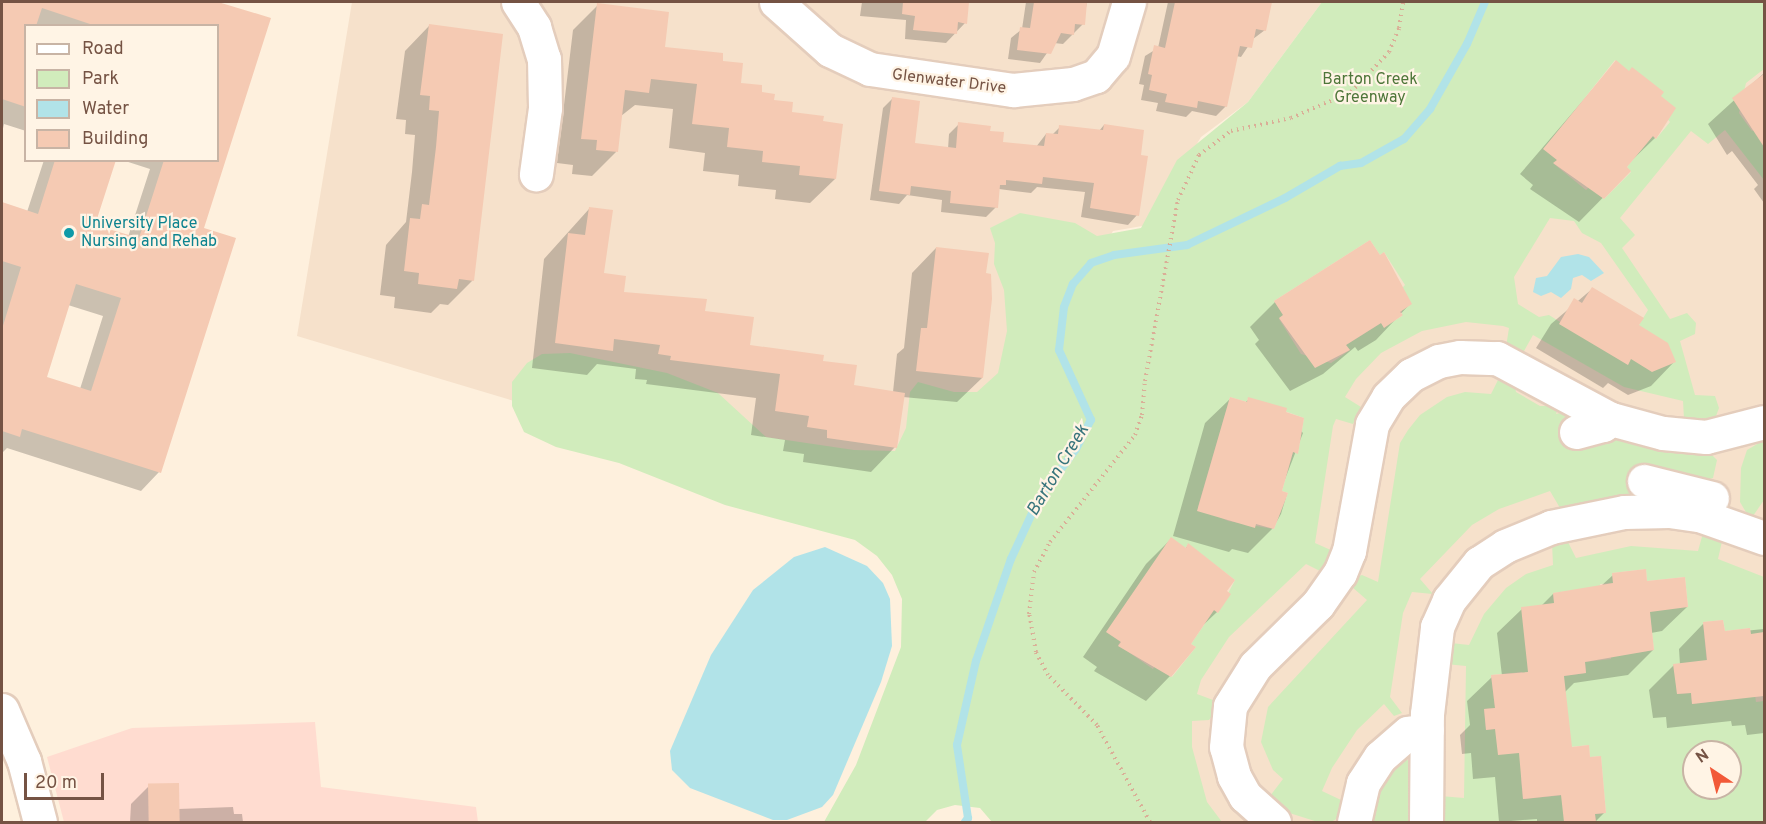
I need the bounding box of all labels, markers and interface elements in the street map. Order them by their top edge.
legend [24,24,219,162]
text: Road [82,38,124,61]
street label: Glenwater Drive [891,65,1007,99]
text: Park [82,68,119,91]
park label: Barton Creek Greenway [1322,70,1418,108]
text: Water [82,98,129,121]
text: Building [82,128,148,151]
place label: University Place Nursing and Rehab [81,214,217,252]
marker: University Place Nursing and Rehab [62,226,76,240]
water label: Barton Creek [1023,421,1095,521]
north arrow [1682,740,1742,800]
text: N [1692,745,1713,768]
scale bar [27,761,106,799]
text: 20 m [35,772,77,795]

